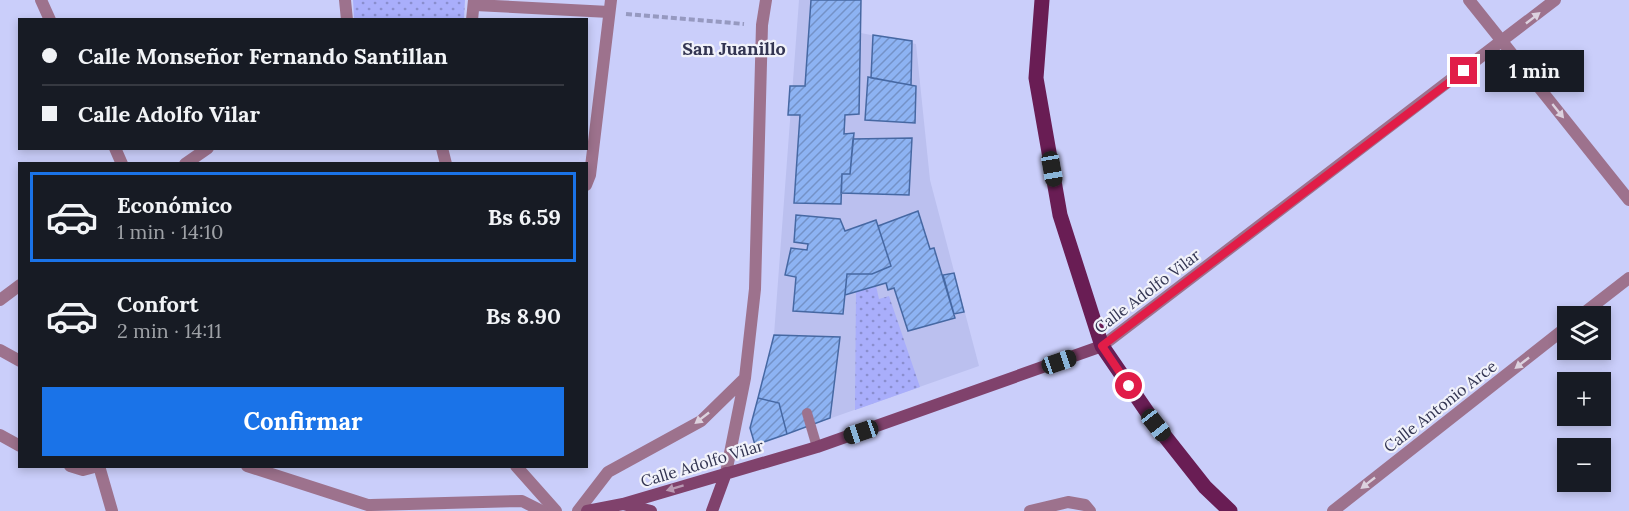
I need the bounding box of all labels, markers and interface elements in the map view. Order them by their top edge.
one-way arrow [1525,12,1540,24]
district label: San Juanillo [682,37,786,60]
text: Calle Monseñor Fernando Santillan [78,42,448,70]
callout: 1 min [1485,50,1584,92]
route end [1450,57,1477,84]
text: 1 min [1509,58,1560,83]
text: Calle Adolfo Vilar [78,100,260,128]
one-way arrow [1551,103,1564,119]
car [1040,150,1064,188]
icon: car [45,190,99,244]
text: Económico [117,191,232,219]
text: Bs 6.59 [488,203,561,231]
text: 1 min · 14:10 [117,219,224,244]
street label: Calle Adolfo Vilar [1090,245,1204,337]
icon: car [45,289,99,343]
text: Confort [117,290,199,318]
text: Bs 8.90 [486,302,561,330]
map controls [1557,306,1611,492]
button: layers [1557,306,1611,360]
text: 2 min · 14:11 [117,318,222,343]
car [1039,348,1079,376]
street label: Calle Antonio Arce [1380,355,1501,456]
one-way arrow [1514,356,1529,368]
route start [1115,372,1142,399]
button: + [1557,372,1611,426]
button: Confirmar [42,387,564,456]
car [1138,405,1174,445]
one-way arrow [694,412,710,425]
car [841,418,881,446]
street label: Calle Adolfo Vilar [638,435,766,491]
button: − [1557,438,1611,492]
one-way arrow [1361,477,1376,489]
one-way arrow [666,484,684,493]

